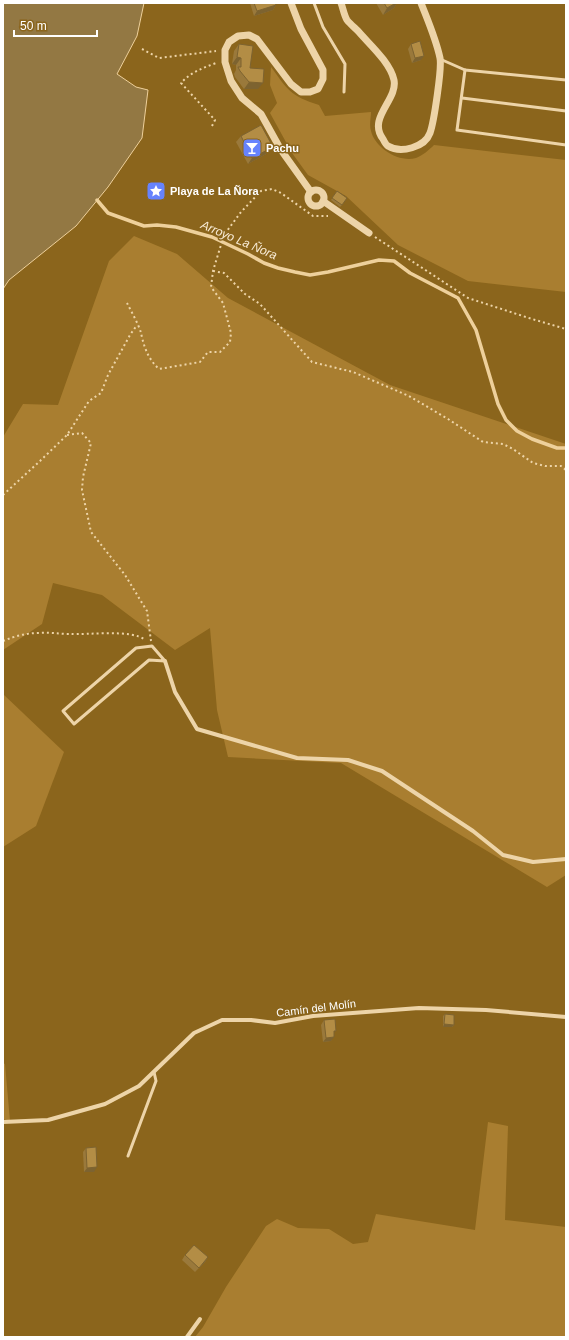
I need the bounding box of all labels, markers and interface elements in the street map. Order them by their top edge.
scale bar [14,12,97,38]
text: 50 m [20,19,47,33]
bar icon: Pachu [241,137,263,159]
place label: Pachu [266,142,299,154]
place icon: Playa de La Ñora [145,180,167,202]
place label: Playa de La Ñora [170,185,260,197]
water label: Arroyo La Ñora [198,217,279,262]
street label: Camín del Molín [276,997,356,1019]

